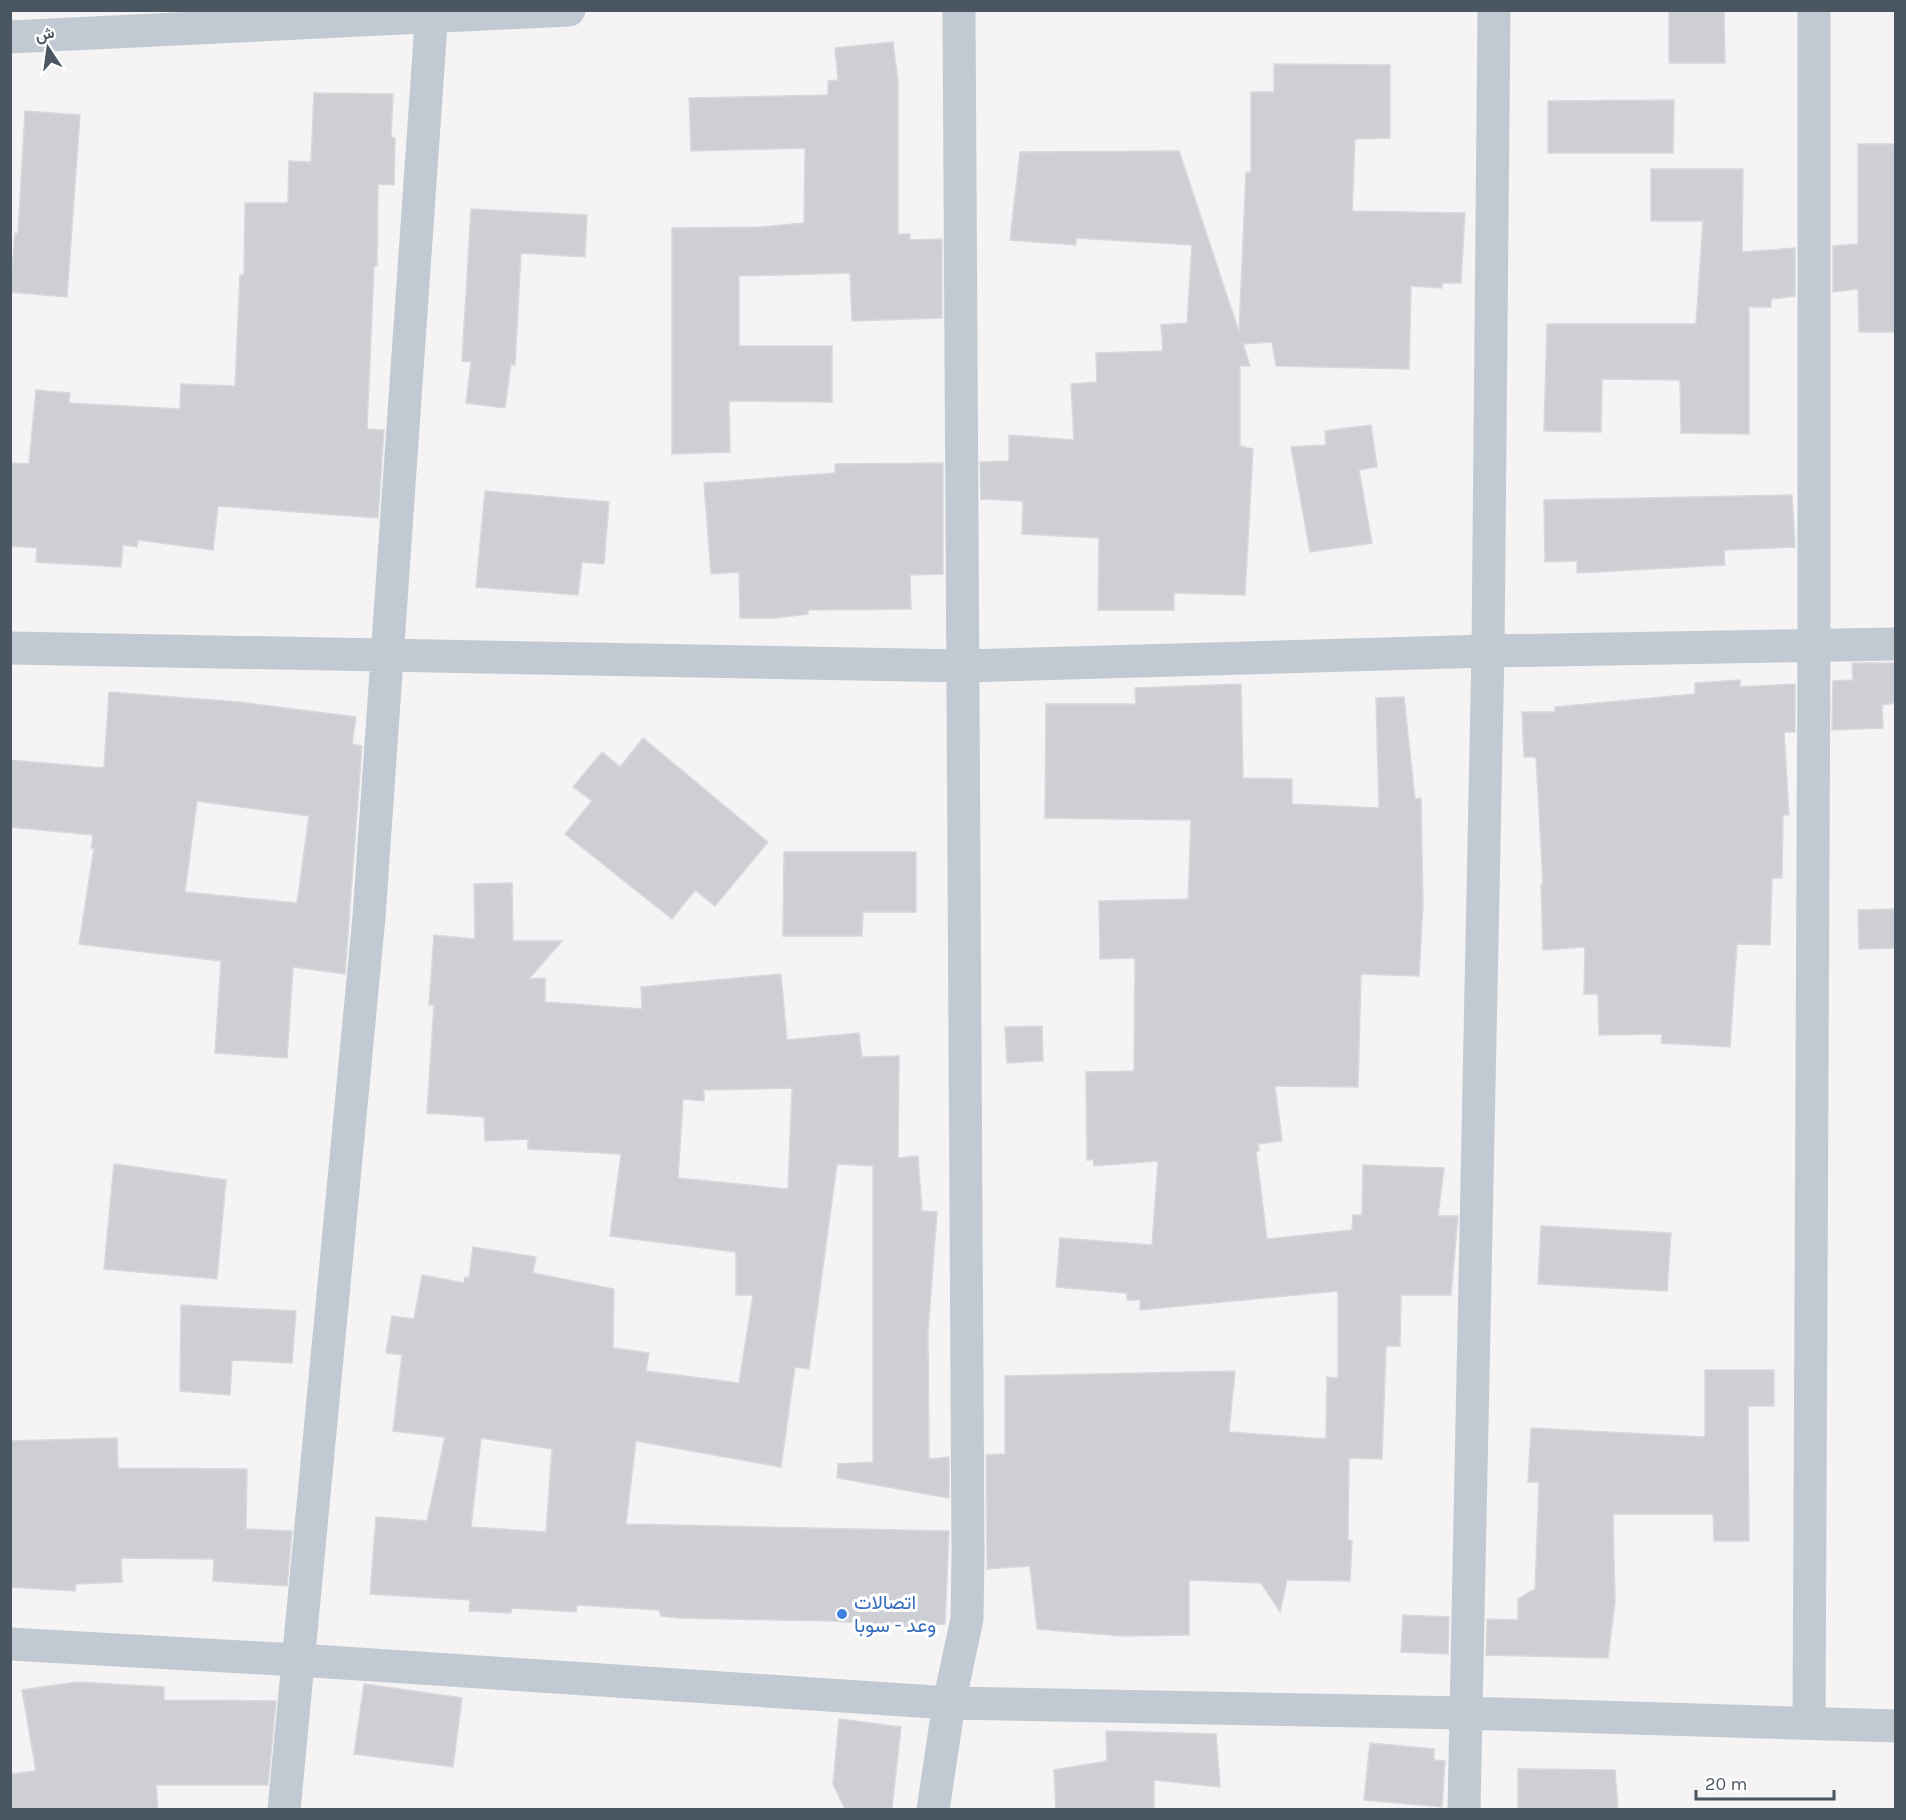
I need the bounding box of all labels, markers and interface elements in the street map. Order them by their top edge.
north arrow [18,18,78,78]
text: ش [33,22,56,45]
place label: اتصالات وعد - سوبا [854,1591,936,1638]
marker: اتصالات وعد - سوبا [835,1607,849,1621]
scale bar [1696,1763,1834,1801]
text: 20 m [1705,1773,1747,1795]

